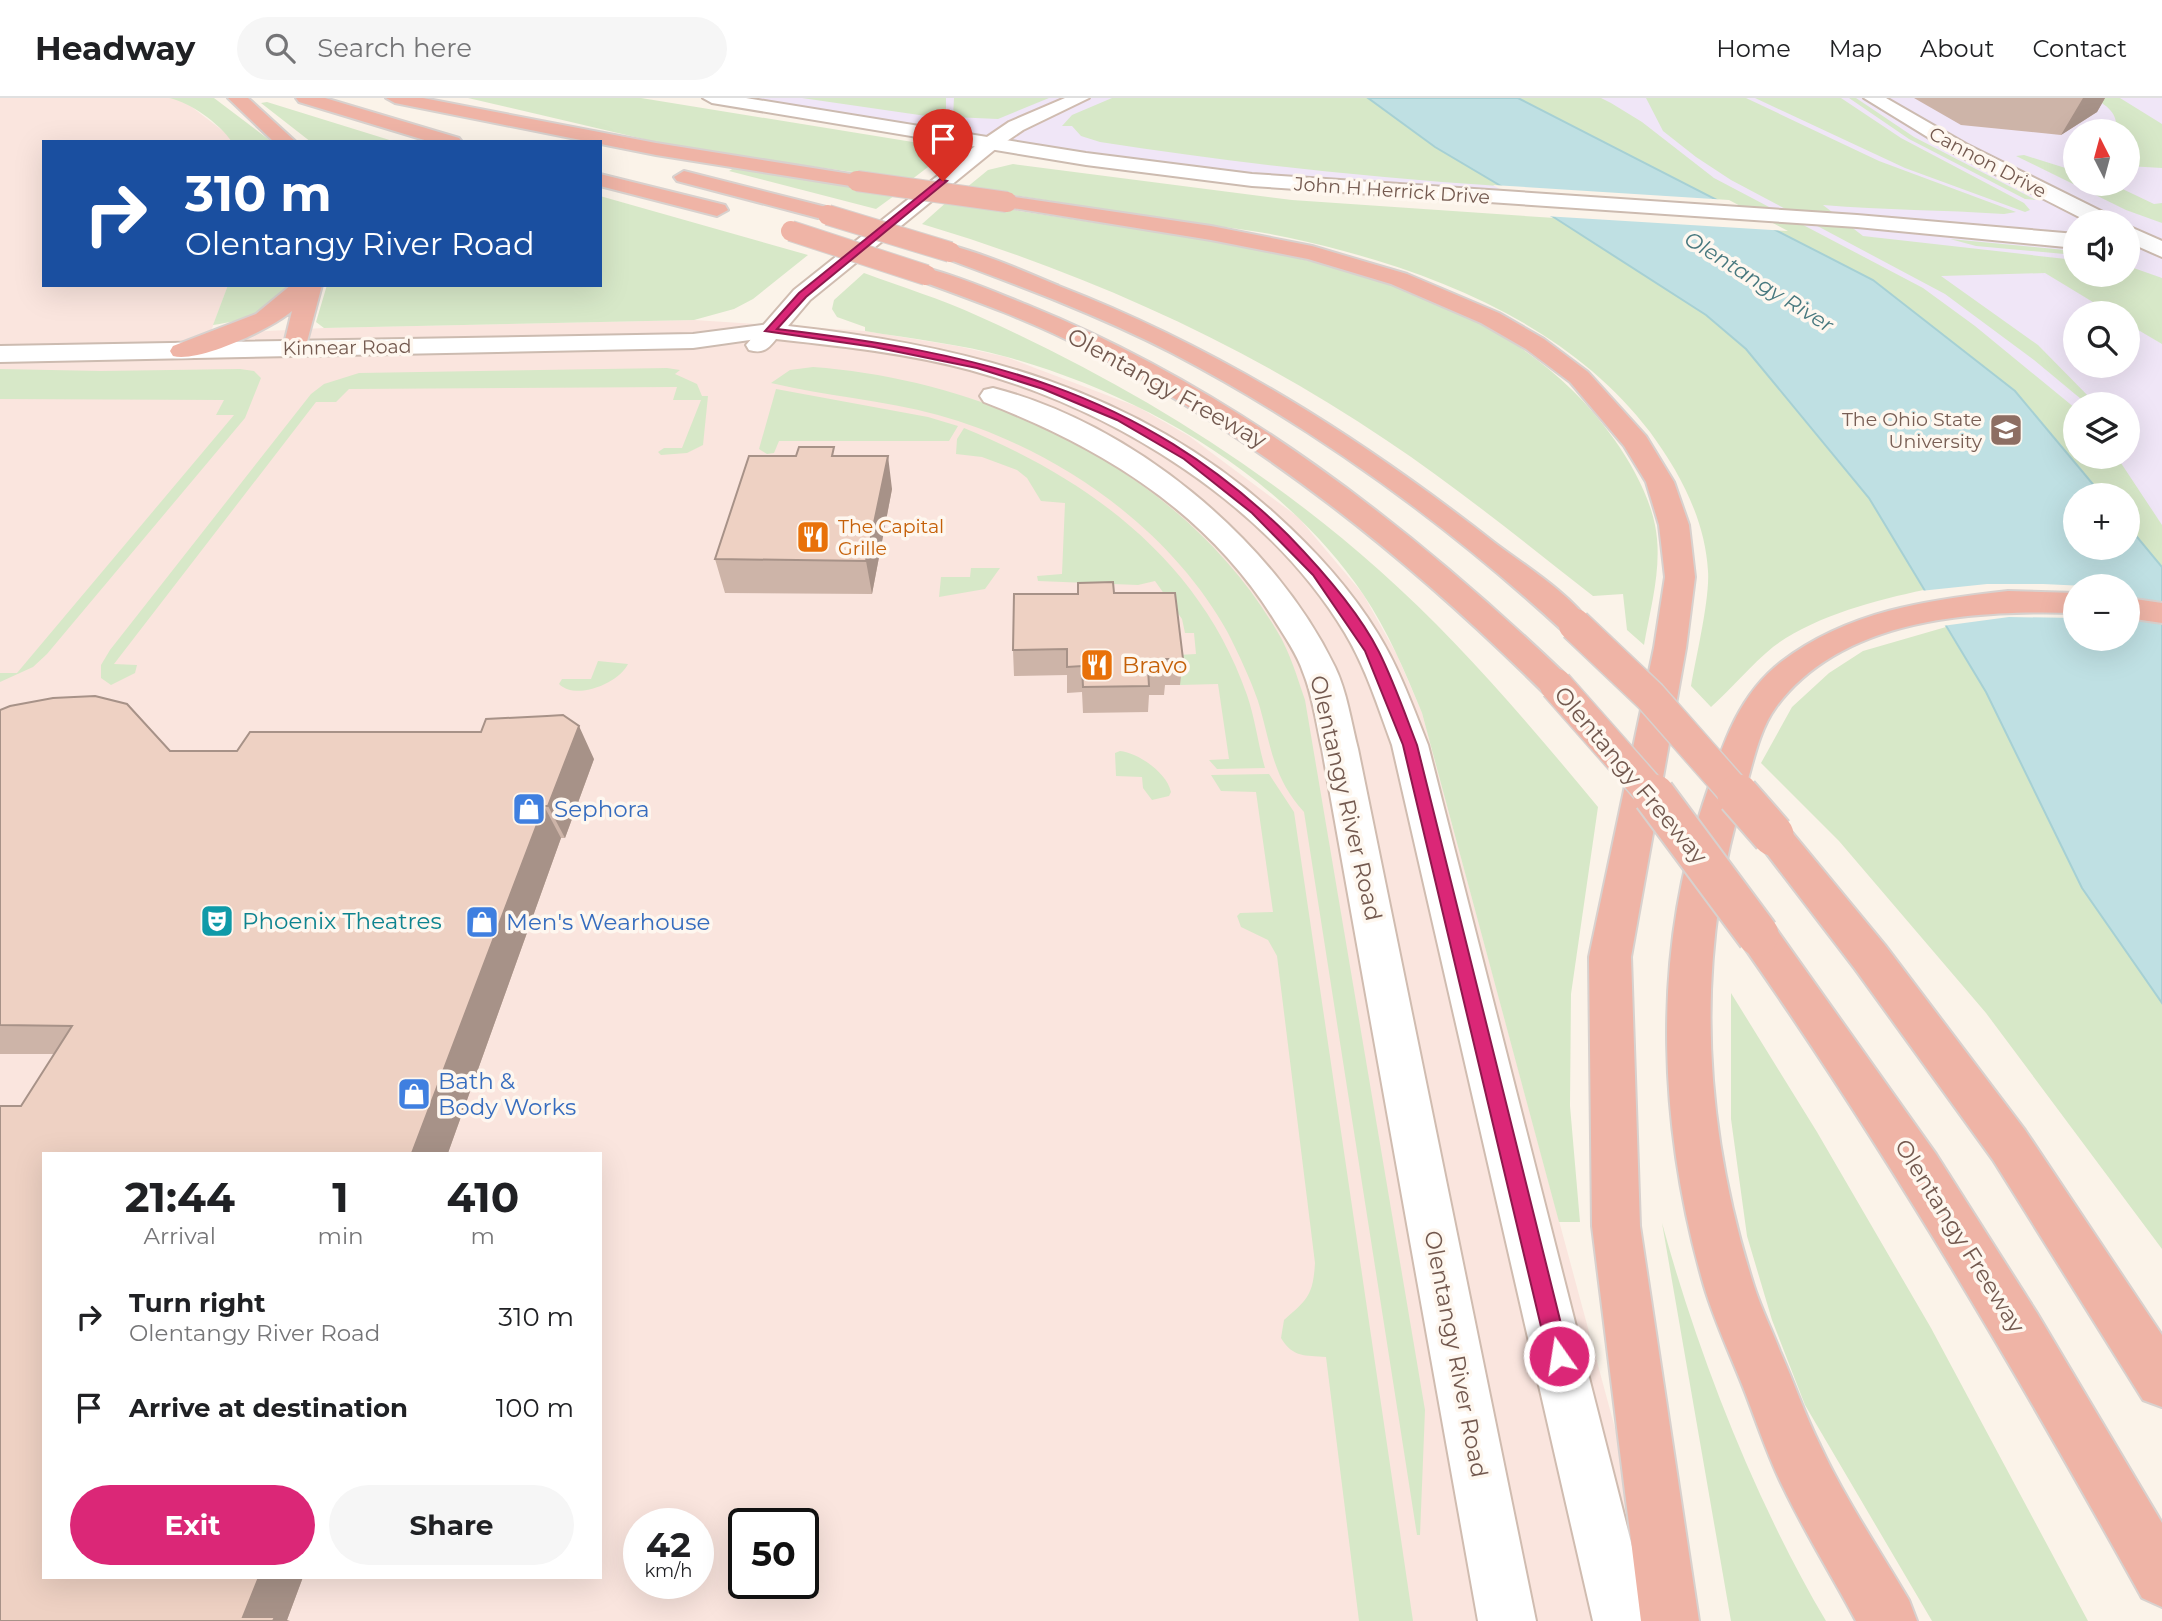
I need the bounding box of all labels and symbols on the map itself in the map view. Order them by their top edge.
pin [913,109,973,181]
north arrow [2063,119,2140,196]
street label: Cannon Drive [1925,122,2050,203]
street label: John H Herrick Drive [1292,172,1491,209]
water label: Olentangy River [1680,226,1839,338]
street label: Olentangy Freeway [1063,322,1272,455]
street label: Kinnear Road [282,335,412,360]
place label: The Ohio State University [1842,408,1983,453]
school or university icon: The Ohio State University [1987,411,2025,449]
place label: The Capital Grille [838,515,944,560]
restaurant icon: The Capital Grille [794,518,832,556]
restaurant icon: Bravo [1078,646,1116,684]
place label: Bravo [1122,651,1188,679]
street label: Olentangy River Road [1304,672,1388,924]
street label: Olentangy Freeway [1549,680,1714,870]
shop icon: Sephora [510,790,548,828]
place label: Sephora [554,795,649,823]
theatre icon: Phoenix Theatres [198,902,236,940]
shop icon: Men's Wearhouse [463,903,501,941]
place label: Phoenix Theatres [242,907,442,935]
place label: Men's Wearhouse [506,908,710,936]
place label: Bath & Body Works [438,1067,576,1121]
shop icon: Bath & Body Works [395,1075,433,1113]
street label: Olentangy Freeway [1889,1134,2031,1339]
street label: Olentangy River Road [1418,1228,1494,1480]
position arrow [1522,1319,1596,1393]
speed limit sign: 50 [728,1508,819,1599]

